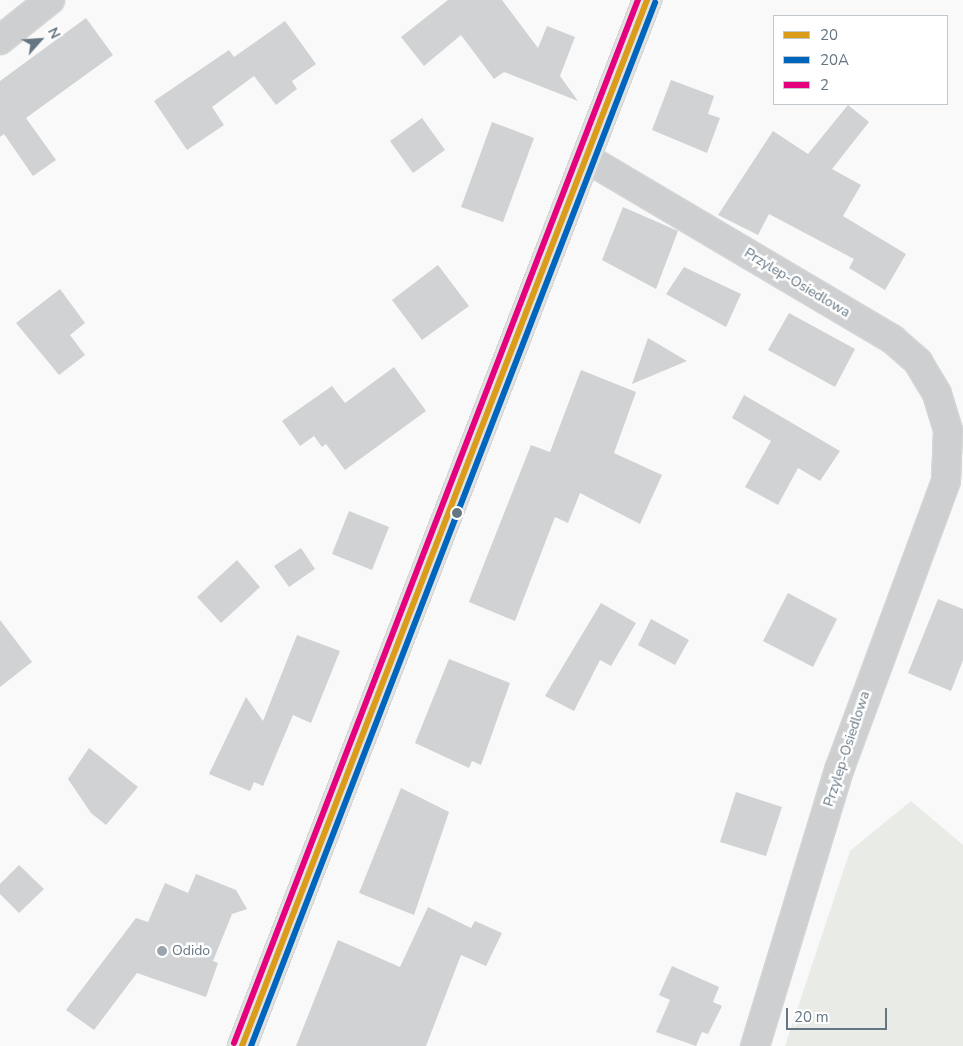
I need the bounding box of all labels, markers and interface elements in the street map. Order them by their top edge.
north arrow [15,15,65,65]
legend [773,15,948,105]
text: N [43,24,65,42]
text: 20 [820,25,838,45]
text: 20A [820,50,849,70]
text: 2 [820,75,829,95]
street label: Przylep-Osiedlowa [741,245,853,321]
unlabelled marker [452,508,462,518]
street label: Przylep-Osiedlowa [820,689,874,809]
place label: Odido [172,943,210,959]
marker: Odido [156,945,168,957]
scale bar [788,998,889,1030]
text: 20 m [794,1007,829,1027]

